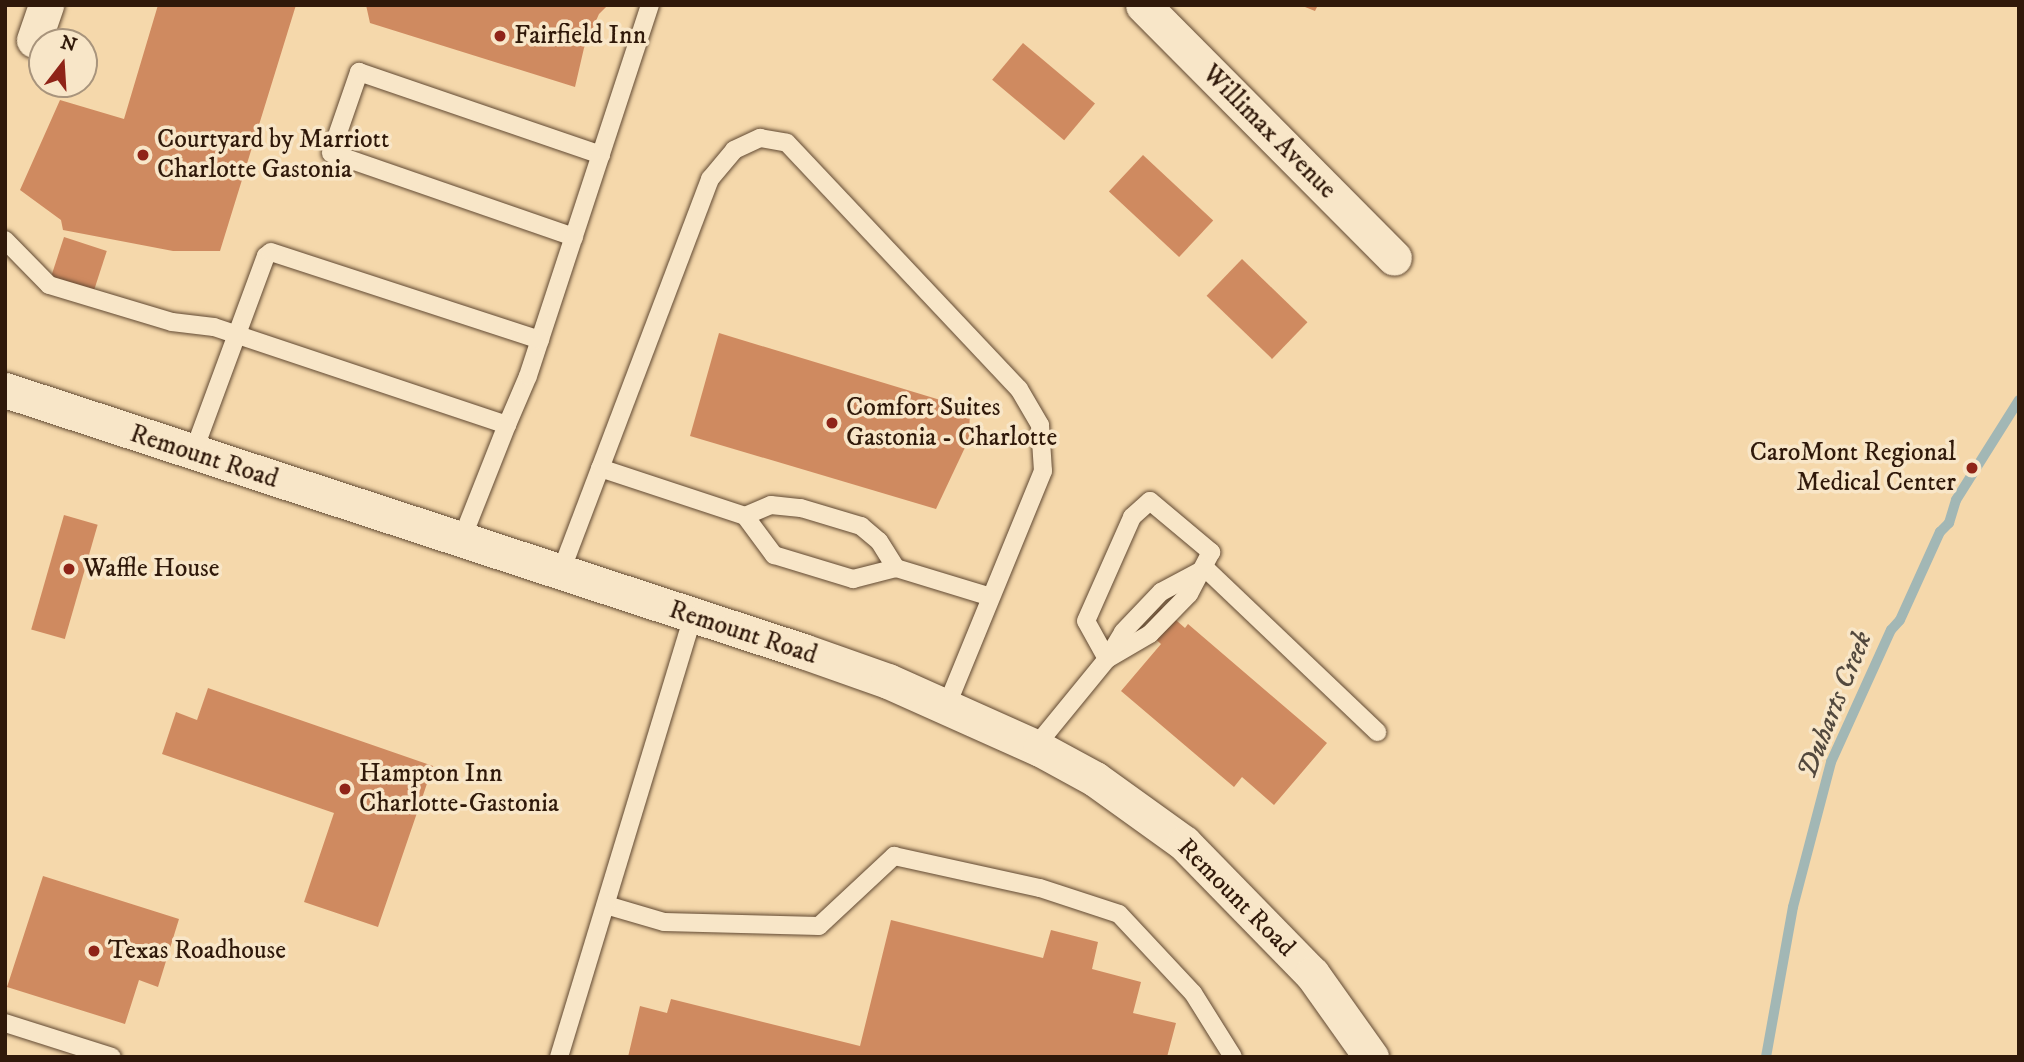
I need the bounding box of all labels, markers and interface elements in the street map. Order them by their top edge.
place label: Fairfield Inn [514,20,646,52]
north arrow [28,28,98,98]
marker: Fairfield Inn [492,28,508,44]
text: N [58,31,80,58]
street label: Willimax Avenue [1195,58,1343,206]
place label: Courtyard by Marriott Charlotte Gastonia [157,124,389,186]
marker: Courtyard by Marriott Charlotte Gastonia [135,147,151,163]
place label: Comfort Suites Gastonia - Charlotte [846,392,1057,453]
marker: Comfort Suites Gastonia - Charlotte [824,415,840,431]
street label: Remount Road [126,418,282,496]
place label: CaroMont Regional Medical Center [1750,437,1956,498]
marker: CaroMont Regional Medical Center [1962,458,1982,478]
place label: Waffle House [83,553,219,585]
marker: Waffle House [61,561,77,577]
street label: Remount Road [665,594,821,672]
water label: Duharts Creek [1790,627,1880,783]
place label: Hampton Inn Charlotte-Gastonia [359,758,559,820]
marker: Hampton Inn Charlotte-Gastonia [337,781,353,797]
street label: Remount Road [1171,833,1301,963]
place label: Texas Roadhouse [108,935,286,967]
marker: Texas Roadhouse [86,943,102,959]

